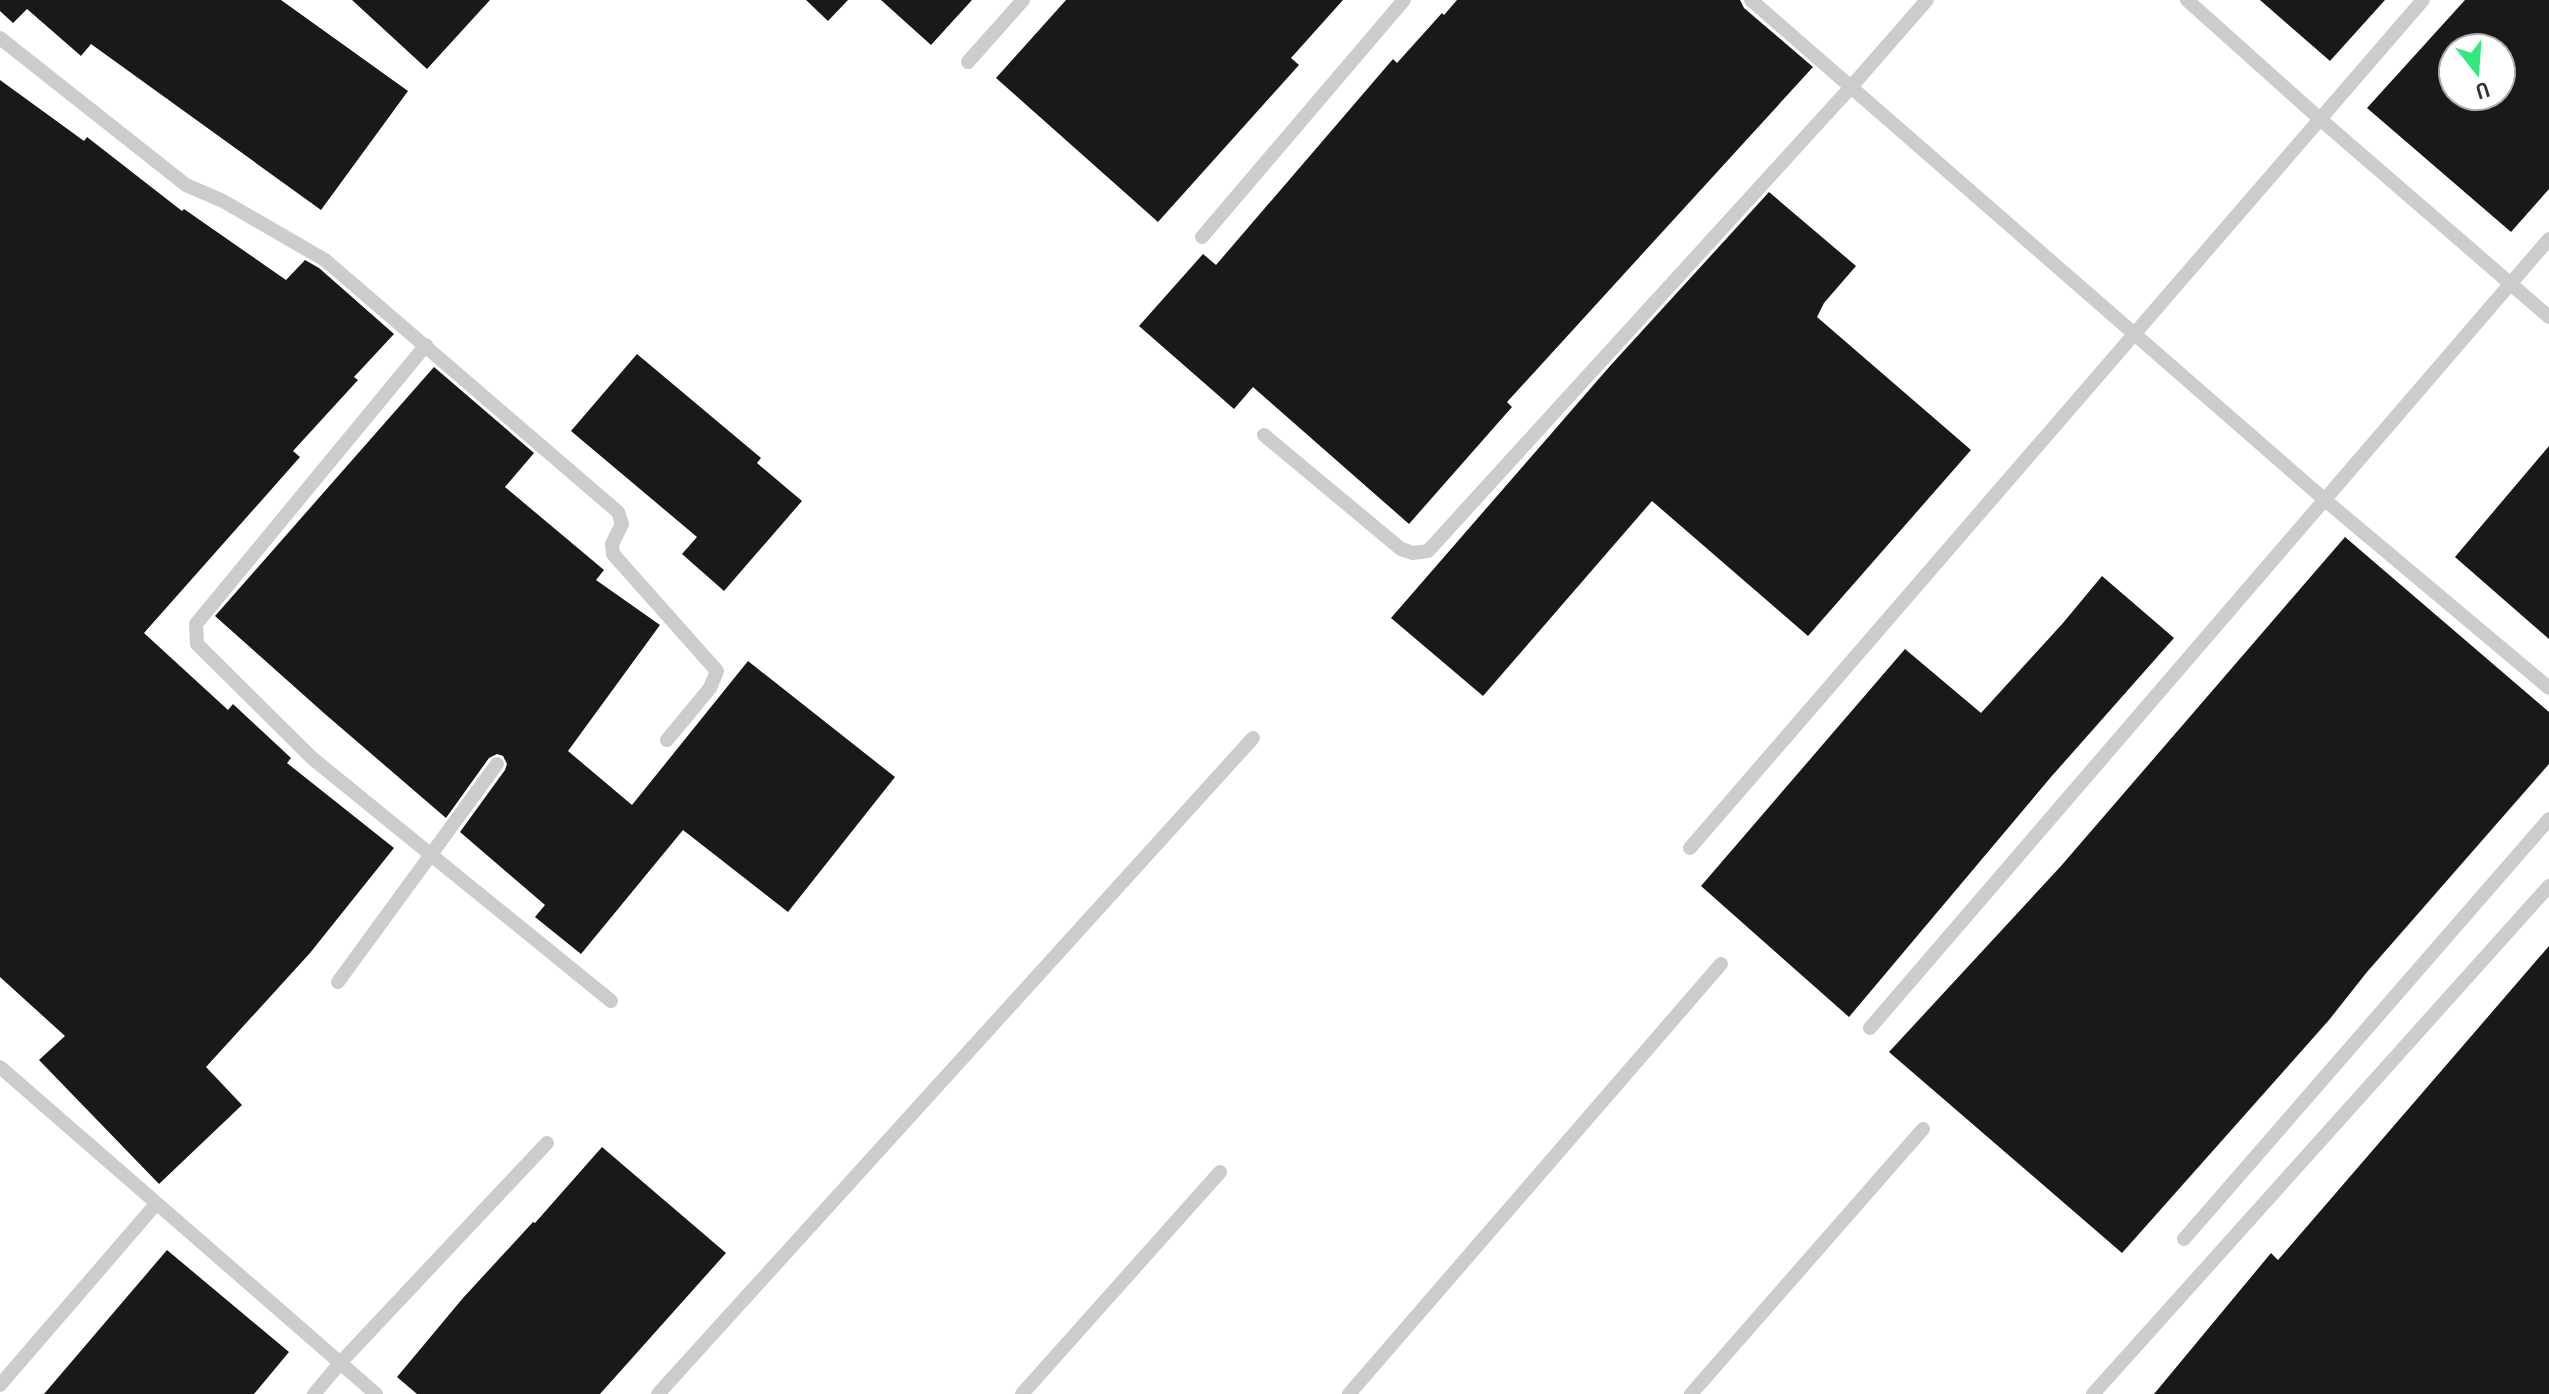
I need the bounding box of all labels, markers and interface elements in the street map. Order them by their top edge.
north arrow [2437,32,2517,112]
text: U [2472,75,2493,107]

